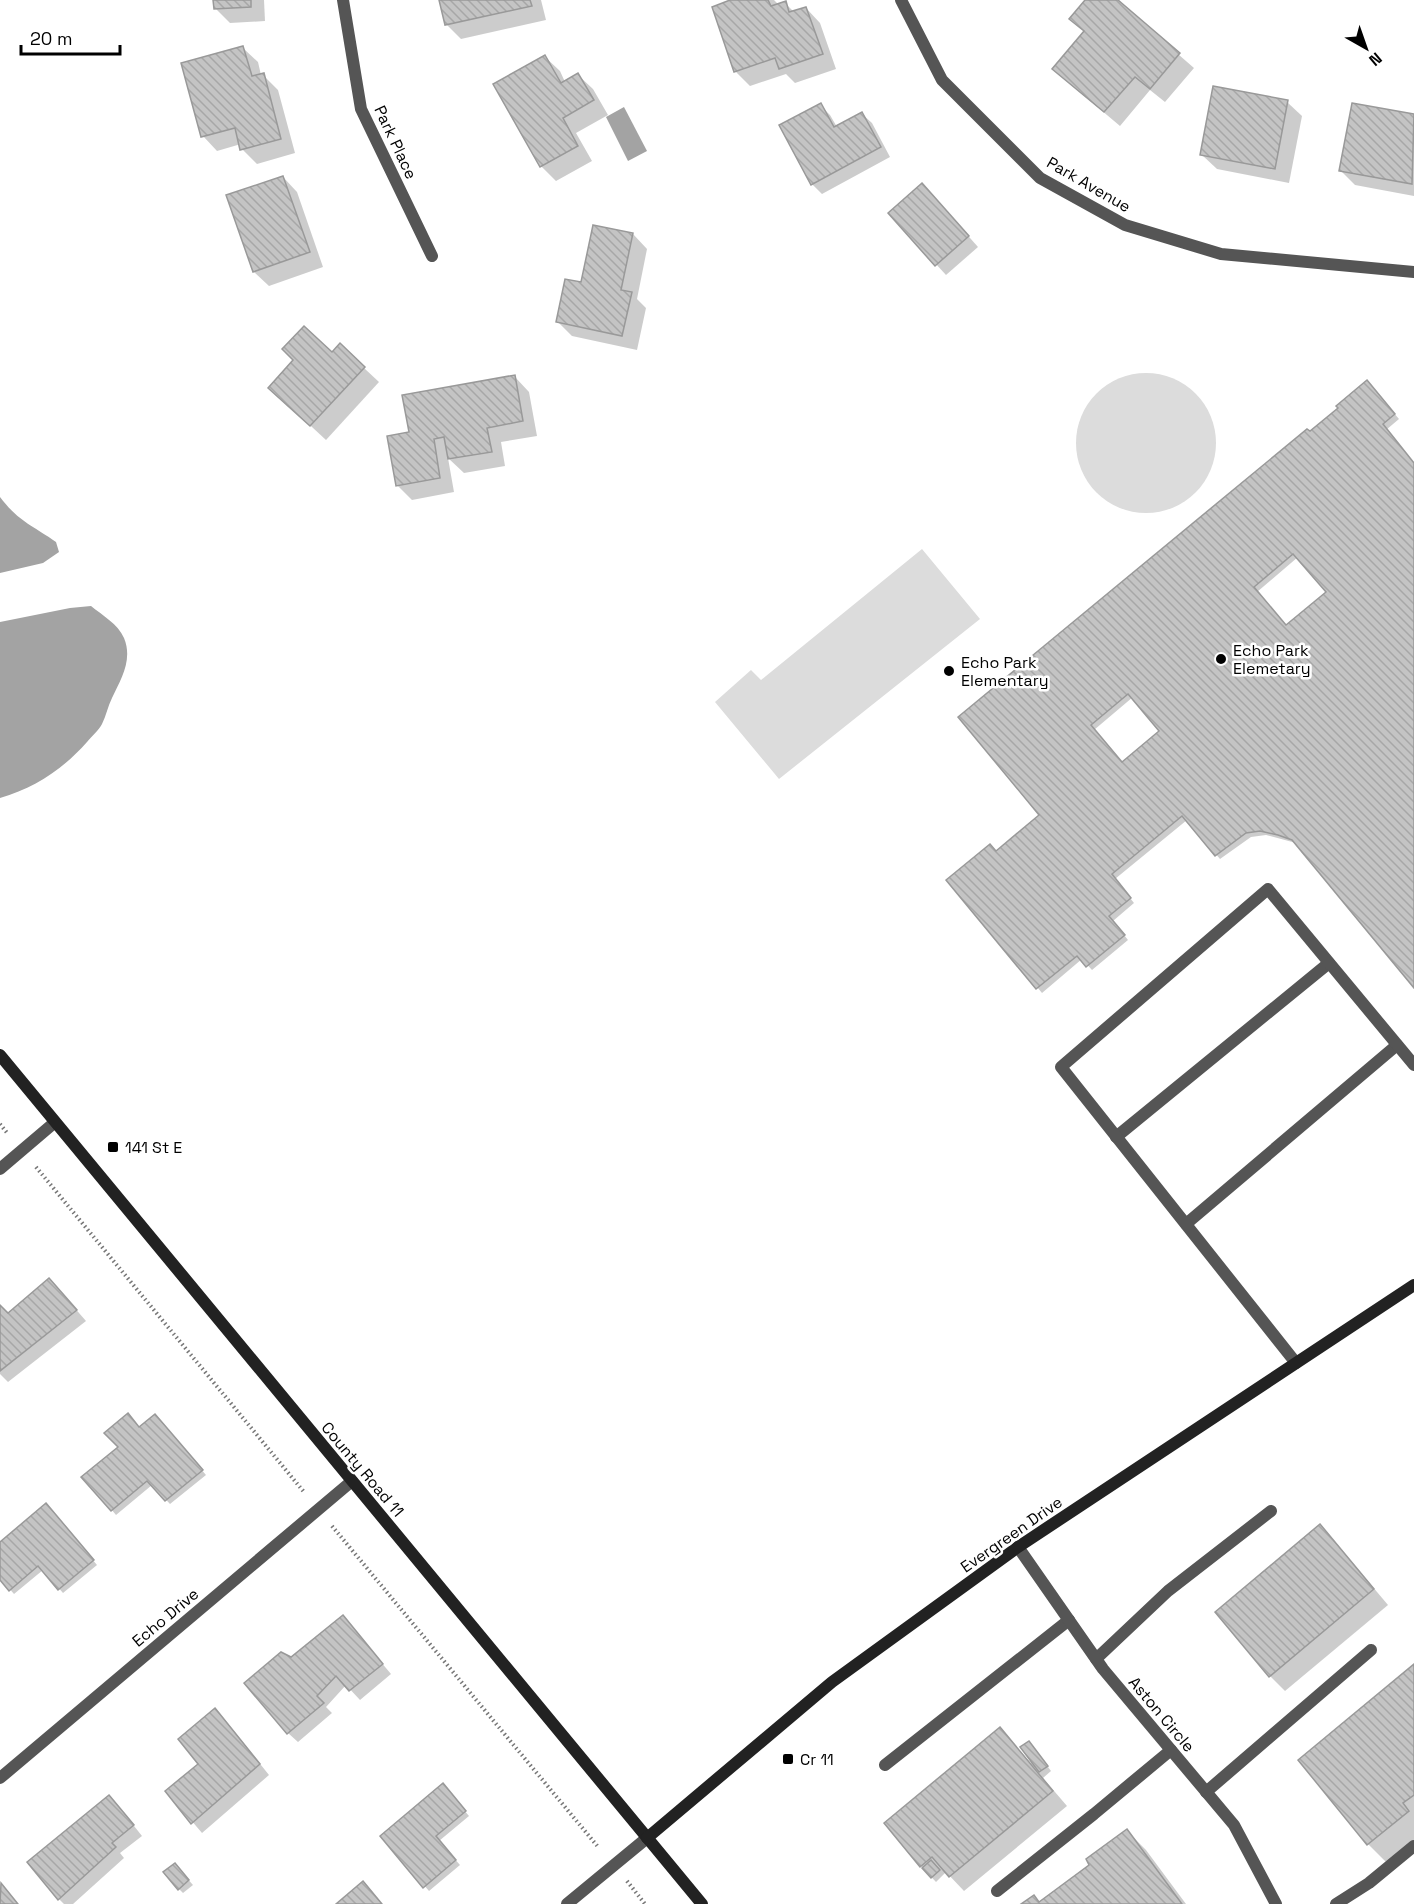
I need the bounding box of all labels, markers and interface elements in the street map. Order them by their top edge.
scale bar [21,18,120,56]
north arrow [1336,18,1396,78]
text: 20 m [30,27,73,50]
text: N [1364,48,1386,71]
street label: Park Place [369,102,422,182]
street label: Park Avenue [1043,152,1135,217]
place label: Echo Park Elemetary [1233,640,1311,679]
place label: Echo Park Elementary [961,652,1049,691]
marker: Echo Park Elemetary [1214,652,1228,666]
marker: Echo Park Elementary [942,664,956,678]
place label: 141 St E [125,1137,182,1158]
marker: 141 St E [106,1140,120,1154]
street label: County Road 11 [317,1418,408,1521]
street label: Evergreen Drive [956,1491,1066,1577]
street label: Echo Drive [128,1583,203,1651]
street label: Aston Circle [1124,1672,1199,1756]
place label: Cr 11 [800,1749,834,1770]
marker: Cr 11 [781,1752,795,1766]

